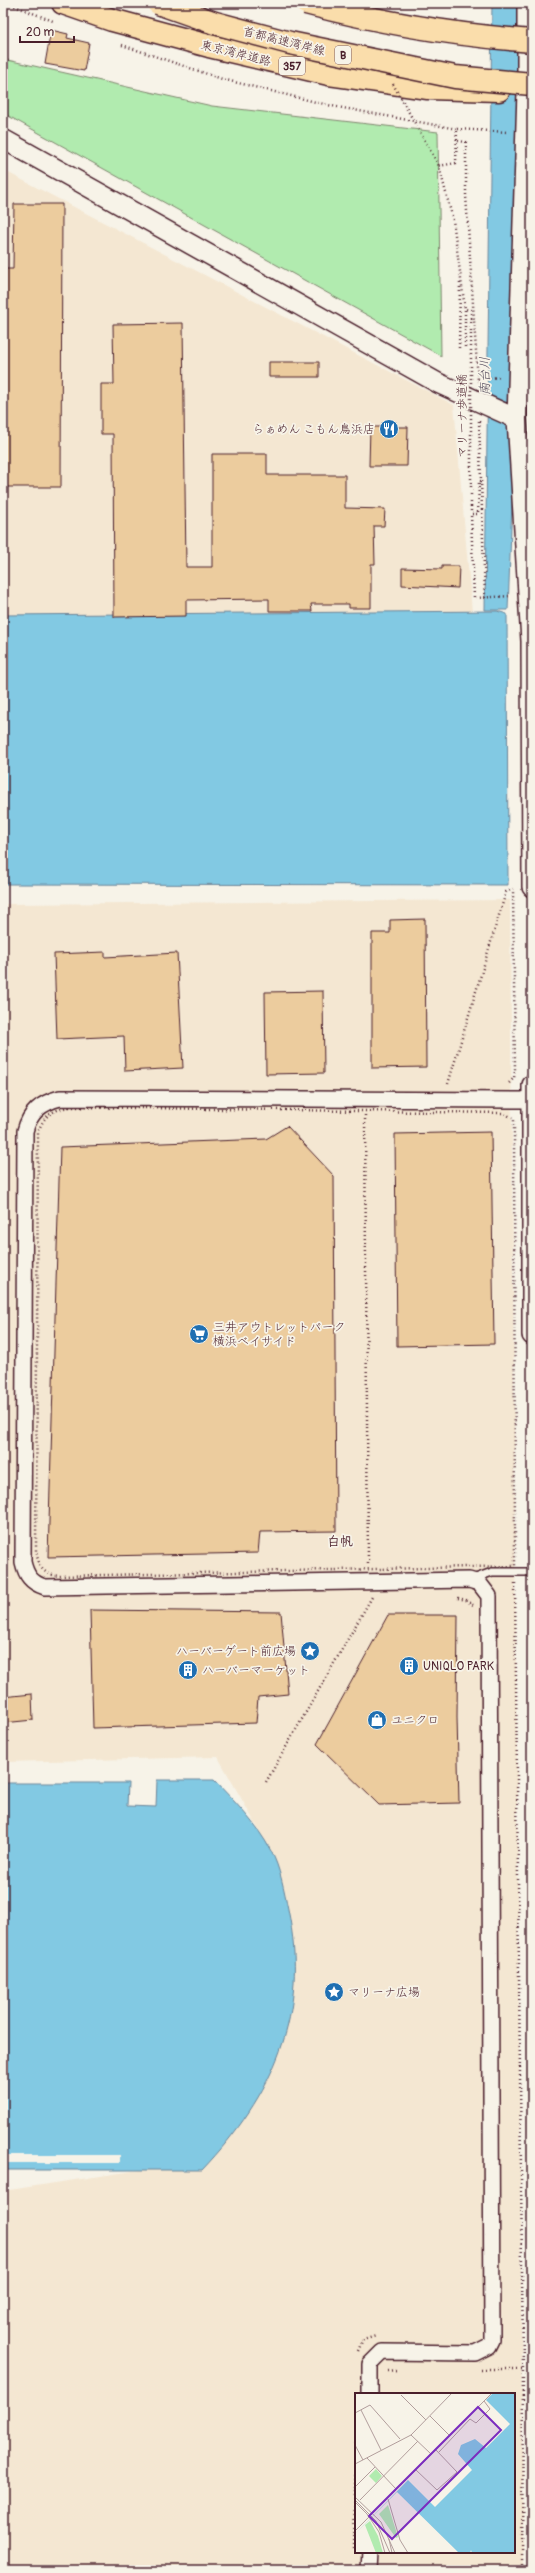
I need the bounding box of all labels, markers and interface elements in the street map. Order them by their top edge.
scale bar [20,18,74,44]
street label: 首都高速湾岸線 [241,24,326,59]
text: 20 m [26,25,55,40]
street label: 東京湾岸道路 [199,37,273,69]
road number: B [335,46,351,64]
road number: 357 [279,57,305,75]
water label: 南台川 [477,356,493,396]
street label: マリーナ歩道橋 [455,374,470,458]
restaurant icon: らぁめん こもん鳥浜店 [378,418,400,440]
place label: らぁめん こもん鳥浜店 [252,422,375,437]
place label: 三井アウトレットパーク 横浜ベイサイド [213,1320,345,1349]
supermarket icon: 三井アウトレットパーク 横浜ベイサイド [188,1323,210,1345]
district label: 白帆 [327,1534,353,1550]
place icon: ハーバーゲート前広場 [299,1640,321,1662]
place label: ハーバーゲート前広場 [176,1644,296,1659]
building icon: UNIQLO PARK [398,1655,420,1677]
building icon: ハーバーマーケット [177,1659,199,1681]
place label: UNIQLO PARK [423,1659,494,1674]
place label: ハーバーマーケット [202,1663,310,1678]
shop icon: ユニクロ [366,1709,388,1731]
place label: ユニクロ [391,1713,439,1728]
place icon: マリーナ広場 [323,1981,345,2003]
place label: マリーナ広場 [348,1985,420,2000]
inset map [355,2393,515,2553]

